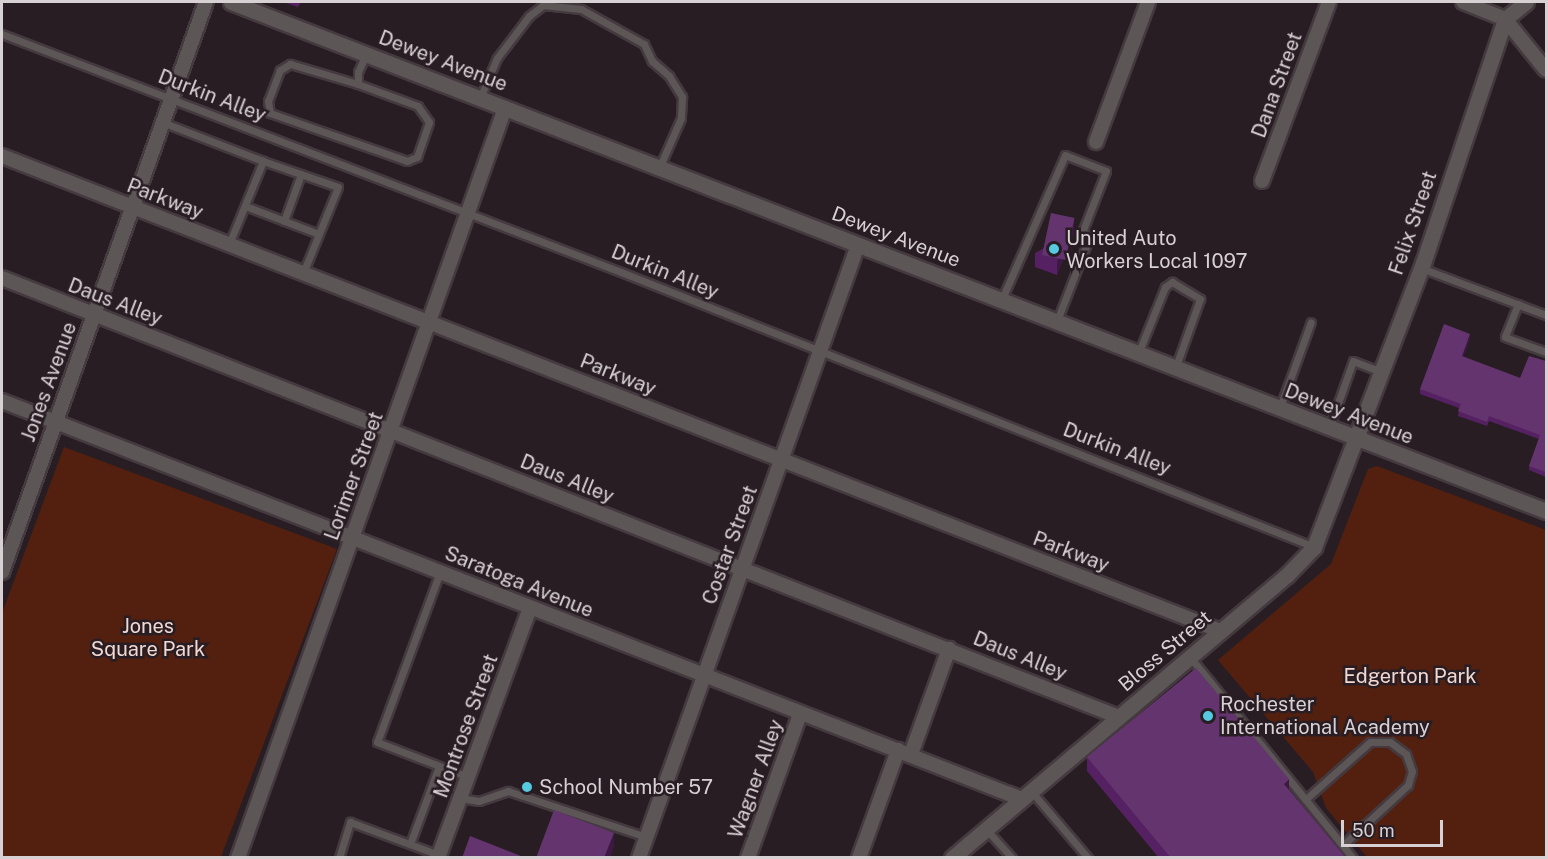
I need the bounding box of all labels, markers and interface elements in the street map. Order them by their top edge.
street label: Dewey Avenue [375,25,511,97]
street label: Dana Street [1247,29,1307,141]
street label: Durkin Alley [155,64,269,128]
street label: Felix Street [1384,168,1442,278]
street label: Parkway [123,174,207,224]
street label: Dewey Avenue [828,201,964,273]
place label: United Auto Workers Local 1097 [1066,226,1248,273]
street label: Durkin Alley [608,240,722,304]
marker: United Auto Workers Local 1097 [1047,242,1061,256]
street label: Daus Alley [65,273,165,331]
street label: Jones Avenue [16,319,82,445]
street label: Parkway [577,349,659,401]
street label: Dewey Avenue [1281,378,1417,450]
street label: Lorimer Street [320,408,388,544]
street label: Durkin Alley [1060,417,1174,481]
street label: Daus Alley [517,449,617,509]
street label: Costar Street [697,482,763,608]
street label: Parkway [1029,527,1113,577]
street label: Saratoga Avenue [441,541,597,623]
street label: Bloss Street [1114,605,1216,697]
park label: Jones Square Park [91,615,205,662]
street label: Daus Alley [970,626,1070,686]
street label: Montrose Street [429,651,503,801]
park label: Edgerton Park [1343,664,1477,688]
place label: Rochester International Academy [1220,692,1430,739]
marker: Rochester International Academy [1201,709,1215,723]
street label: Wagner Alley [723,716,789,842]
place label: School Number 57 [539,775,713,799]
marker: School Number 57 [520,780,534,794]
scale bar [1344,808,1446,846]
text: 50 m [1352,820,1395,841]

